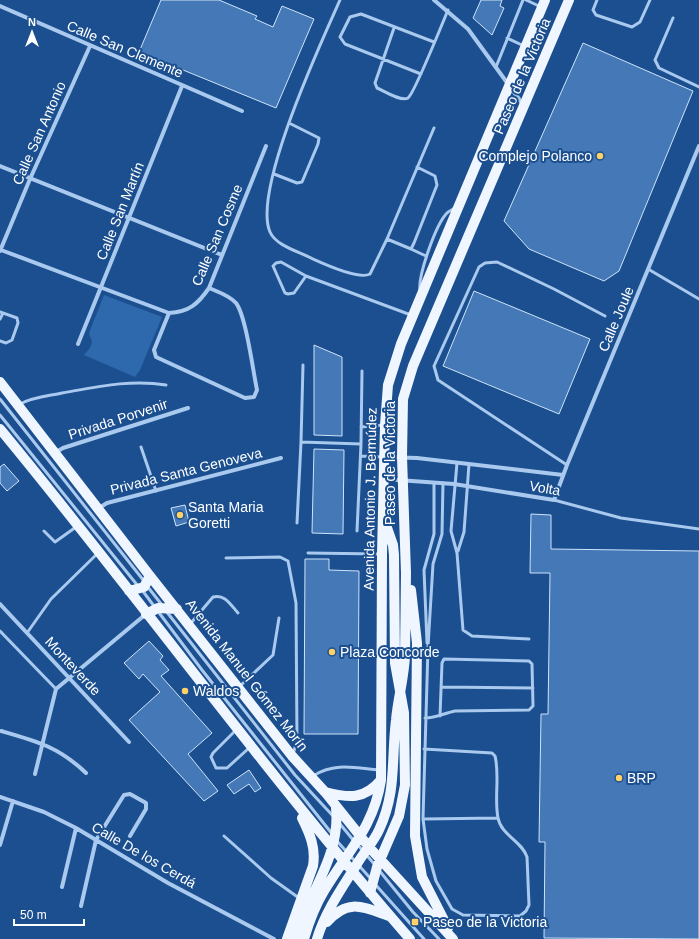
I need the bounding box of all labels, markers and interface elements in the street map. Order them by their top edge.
north arrow [12,12,52,52]
street label: Paseo de la Victoria [490,15,554,136]
text: N [28,16,36,28]
street label: Calle San Clemente [65,17,186,81]
street label: Calle San Antonio [9,79,69,187]
place label: Complejo Polanco [478,148,592,164]
marker: Complejo Polanco [595,151,605,161]
street label: Calle San Martín [93,160,147,262]
street label: Calle San Cosme [188,182,246,288]
street label: Calle Joule [595,284,637,354]
street label: Privada Porvenir [66,395,170,443]
street label: Paseo de la Victoria [382,401,398,525]
street label: Avenida Antonio J. Bermúdez [360,407,380,591]
street label: Privada Santa Genoveva [109,444,264,498]
street label: Volta [528,477,562,499]
place label: Santa Maria Goretti [188,499,264,531]
marker: Santa Maria Goretti [175,510,185,520]
street label: Avenida Manuel Gómez Morín [183,596,311,754]
street label: Monteverde [42,634,104,699]
place label: Plaza Concorde [340,644,440,660]
marker: Plaza Concorde [327,647,337,657]
place label: Waldos [193,683,239,699]
marker: Waldos [180,686,190,696]
place label: BRP [627,770,656,786]
marker: BRP [614,773,624,783]
street label: Calle De los Cerdá [89,819,199,891]
scale bar [14,901,84,927]
text: 50 m [20,908,47,922]
place label: Paseo de la Victoria [423,914,547,930]
marker: Paseo de la Victoria [410,917,420,927]

